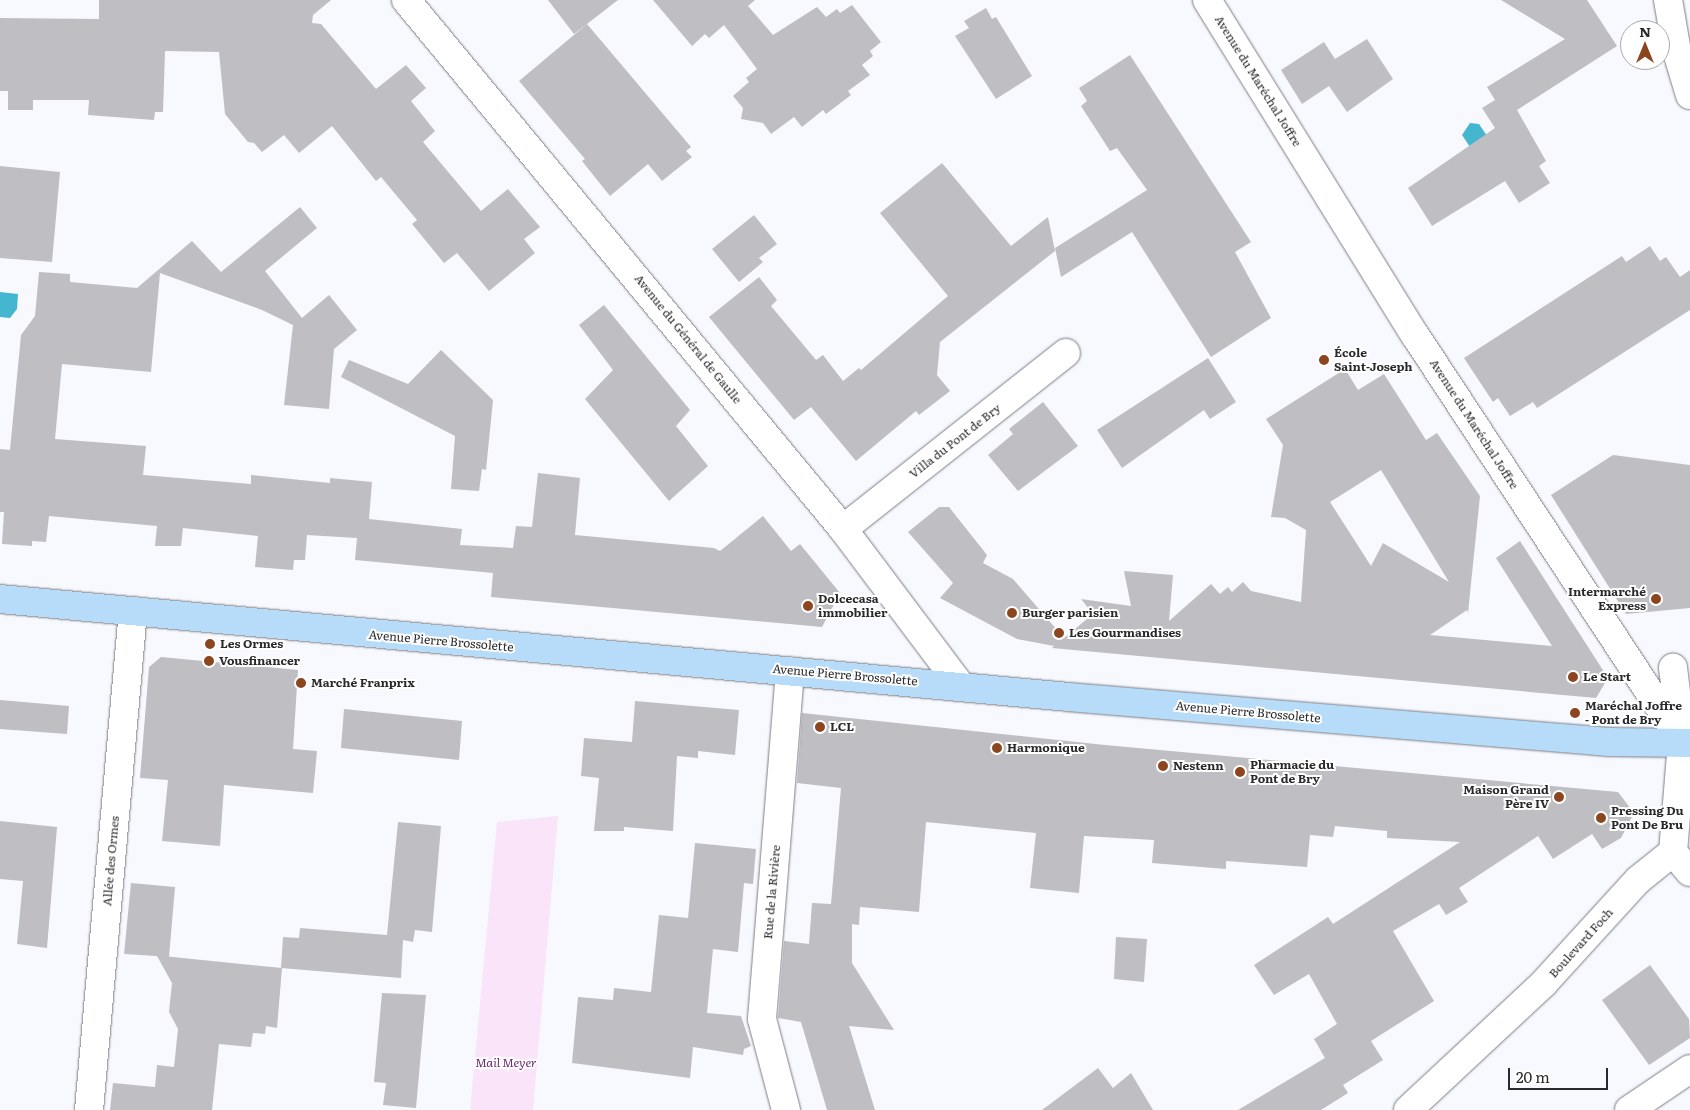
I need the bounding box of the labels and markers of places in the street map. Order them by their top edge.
place label: École Saint-Joseph [1334,346,1413,374]
marker: École Saint-Joseph [1318,354,1330,366]
place label: Intermarché Express [1568,585,1646,613]
place label: Dolcecasa immobilier [818,592,887,620]
marker: Intermarché Express [1650,593,1662,605]
marker: Dolcecasa immobilier [802,600,814,612]
place label: Burger parisien [1022,606,1118,620]
marker: Burger parisien [1006,607,1018,619]
place label: Les Gourmandises [1069,626,1181,640]
marker: Les Gourmandises [1053,627,1065,639]
place label: Les Ormes [220,637,283,651]
marker: Les Ormes [204,638,216,650]
place label: Vousfinancer [219,654,300,668]
marker: Vousfinancer [203,655,215,667]
place label: Le Start [1583,670,1631,684]
marker: Le Start [1567,671,1579,683]
place label: Marché Franprix [311,676,415,690]
marker: Marché Franprix [295,677,307,689]
place label: Maréchal Joffre - Pont de Bry [1585,699,1682,727]
marker: Maréchal Joffre - Pont de Bry [1569,707,1581,719]
place label: LCL [830,720,854,734]
marker: LCL [814,721,826,733]
place label: Harmonique [1007,741,1085,755]
marker: Harmonique [991,742,1003,754]
place label: Pharmacie du Pont de Bry [1250,758,1334,786]
place label: Nestenn [1173,759,1224,773]
marker: Nestenn [1157,760,1169,772]
marker: Pharmacie du Pont de Bry [1234,766,1246,778]
place label: Maison Grand Père IV [1463,783,1549,811]
marker: Maison Grand Père IV [1553,791,1565,803]
place label: Pressing Du Pont De Bru [1611,804,1684,832]
marker: Pressing Du Pont De Bru [1595,812,1607,824]

